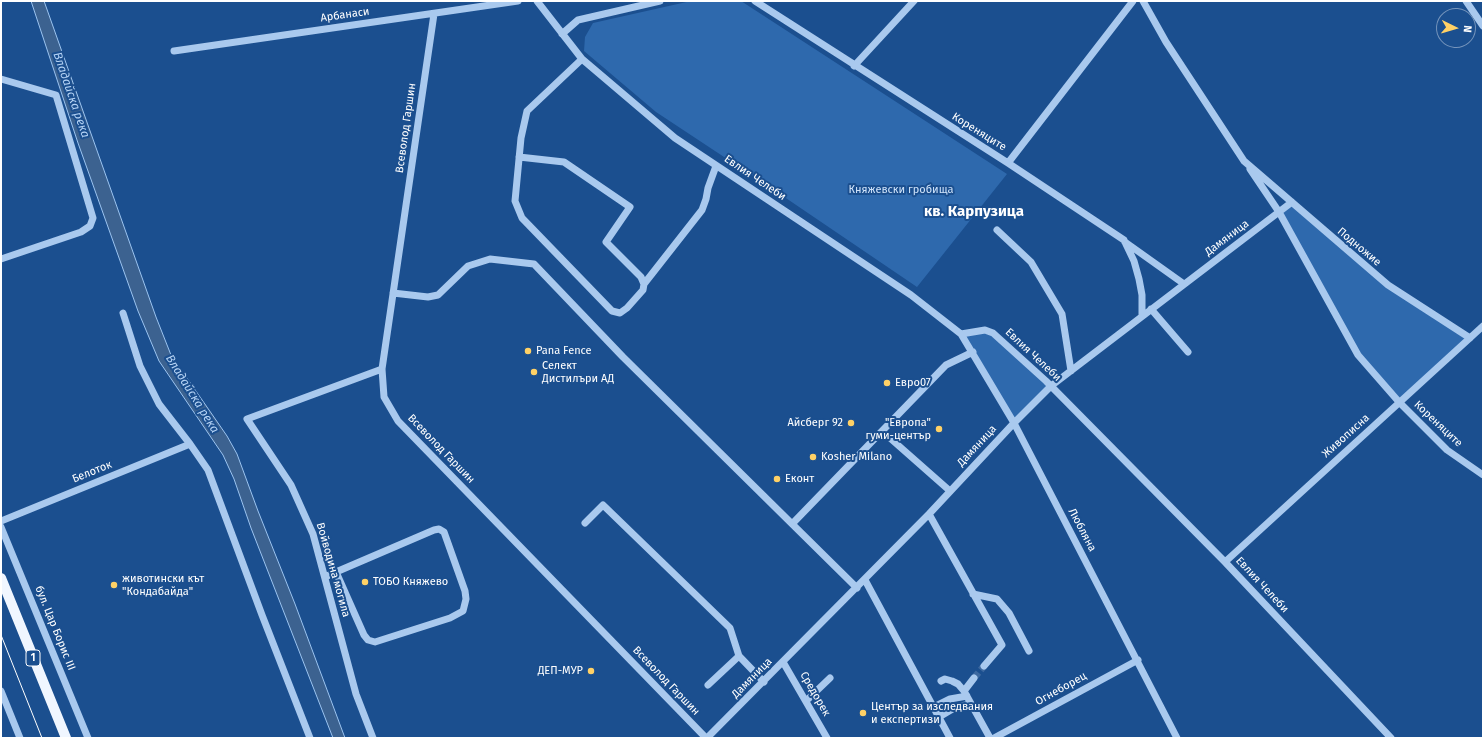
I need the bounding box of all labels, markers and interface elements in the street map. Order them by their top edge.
street label: Арбанаси [320,5,370,25]
north arrow [1436,8,1476,48]
text: N [1461,25,1474,33]
water label: Владайска река [50,50,92,140]
street label: Всеволод Гаршин [393,82,419,174]
street label: Кореняците [949,110,1009,154]
street label: Евлия Челеби [722,152,788,204]
park label: Княжевски гробища [849,183,953,197]
district label: кв. Карпузица [924,203,1024,221]
street label: Дамяница [1202,217,1252,259]
street label: Подножие [1334,225,1384,269]
street label: Евлия Челеби [1002,326,1064,384]
place label: Pana Fence [536,344,592,358]
marker: Pana Fence [523,346,533,356]
water label: Владайска река [162,352,222,436]
place label: Селект Дистилъри АД [542,359,614,385]
marker: Селект Дистилъри АД [529,367,539,377]
place label: Евро07 [895,376,931,390]
marker: Евро07 [882,378,892,388]
street label: Кореняците [1411,398,1465,450]
street label: Живописна [1320,411,1372,461]
street label: Всеволод Гаршин [405,412,477,486]
place label: Айсберг 92 [787,416,843,430]
place label: "Европа" гуми-център [865,416,931,442]
marker: Айсберг 92 [846,418,856,428]
street label: Дамяница [955,423,999,469]
marker: "Европа" гуми-център [934,424,944,434]
place label: Kosher Milano [821,450,892,464]
marker: Kosher Milano [808,452,818,462]
street label: Белоток [70,458,114,486]
place label: Еконт [785,472,814,486]
marker: Еконт [772,474,782,484]
street label: Любляна [1065,506,1099,554]
street label: Войводина могила [313,521,353,619]
street label: Евлия Челеби [1233,554,1291,616]
place label: животински кът "Кондабайда" [122,572,204,598]
place label: ТОБО Княжево [373,575,448,589]
marker: ТОБО Княжево [360,577,370,587]
marker: животински кът "Кондабайда" [109,580,119,590]
street label: бул. Цар Борис III [32,584,78,672]
street label: Всеволод Гаршин [630,644,702,718]
road number: 1 [26,650,40,666]
street label: Дамяница [729,655,775,701]
place label: ДЕП-МУР [538,664,583,678]
marker: ДЕП-МУР [586,666,596,676]
street label: Средорек [797,669,833,719]
street label: Огнеборец [1033,670,1089,708]
place label: Център за изследвания и експертизи [871,700,993,726]
marker: Център за изследвания и експертизи [858,708,868,718]

